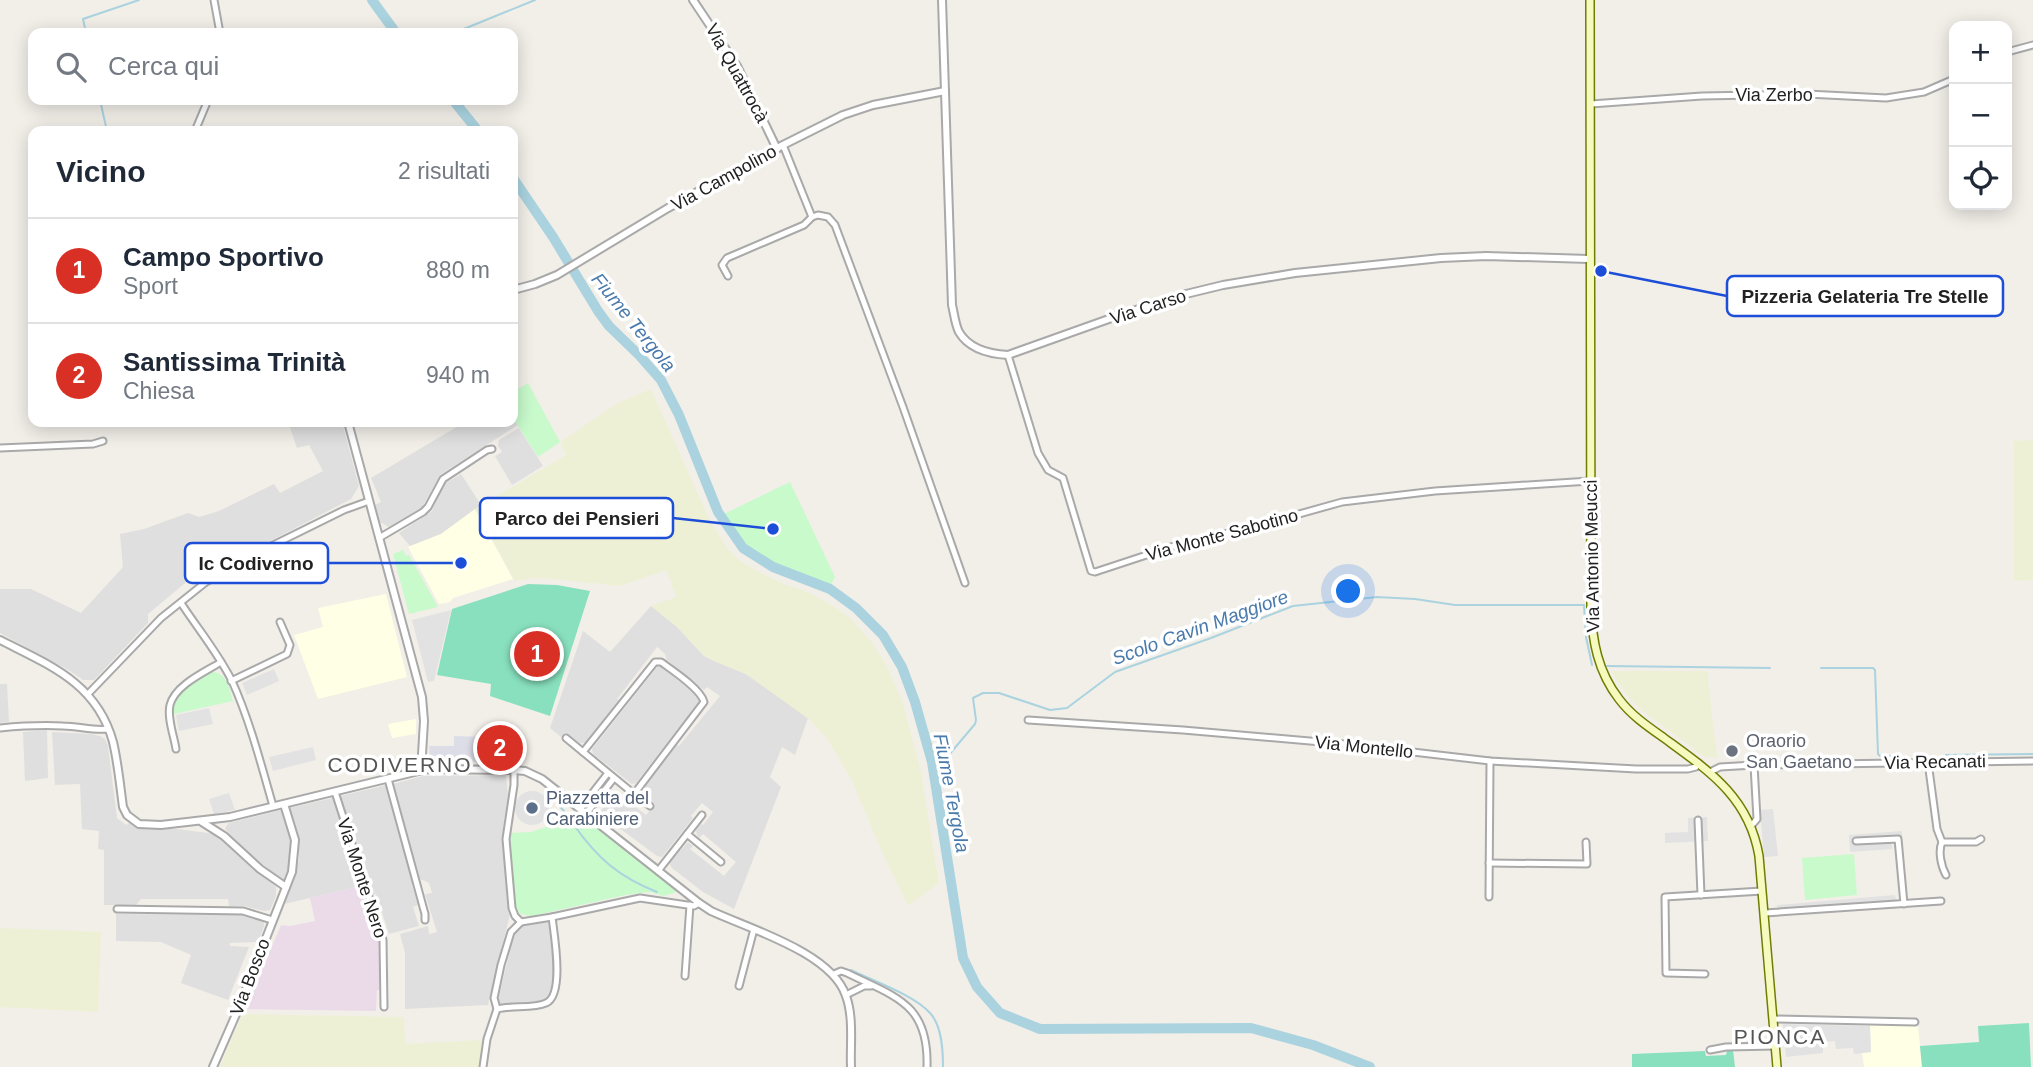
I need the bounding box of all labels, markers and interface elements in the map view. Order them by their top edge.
street label: Via Quattrocà [702,20,773,127]
map controls [1949,21,2012,210]
button: + [1949,21,2012,84]
search box [28,28,518,105]
icon: search [52,48,90,86]
text: Cerca qui [108,51,219,81]
button: − [1949,84,2012,147]
street label: Via Zerbo [1735,85,1813,105]
street label: Via Campolino [668,141,780,215]
button: locate [1949,147,2012,210]
text: Vicino [56,155,145,188]
text: 2 risultati [398,158,490,184]
text: Campo Sportivo [123,242,324,272]
text: 1 [73,257,85,283]
text: 880 m [426,257,490,283]
water label: Fiume Tergola [587,269,680,376]
text: Sport [123,273,178,299]
callout: Pizzeria Gelateria Tre Stelle [1727,276,2003,316]
street label: Via Carso [1107,285,1189,329]
text: Pizzeria Gelateria Tre Stelle [1741,286,1989,307]
text: Santissima Trinità [123,347,346,377]
text: 2 [73,362,85,388]
text: 940 m [426,362,490,388]
text: Chiesa [123,378,195,404]
street label: Via Antonio Meucci [1581,479,1603,633]
callout: Parco dei Pensieri [480,498,673,538]
street label: Via Monte Sabotino [1144,505,1300,565]
text: Parco dei Pensieri [495,508,659,529]
callout: Ic Codiverno [185,543,328,583]
text: Ic Codiverno [198,553,314,574]
your location [1331,574,1365,608]
water label: Scolo Cavin Maggiore [1109,586,1291,669]
pin: 1 [514,628,560,680]
pin: 2 [477,722,523,774]
place label: Oraorio San Gaetano [1746,731,1852,772]
water label: Fiume Tergola [930,732,973,854]
street label: Via Montello [1314,732,1414,762]
marker: Oraorio San Gaetano [1724,743,1740,759]
street label: Via Recanati [1884,751,1986,773]
district label: CODIVERNO [327,753,473,776]
place label: Piazzetta del Carabiniere [546,788,649,829]
marker: Piazzetta del Carabiniere [524,800,540,816]
street label: Via Monte Nero [333,816,391,940]
street label: Via Bosco [226,936,274,1018]
district label: PIONCA [1734,1025,1826,1048]

